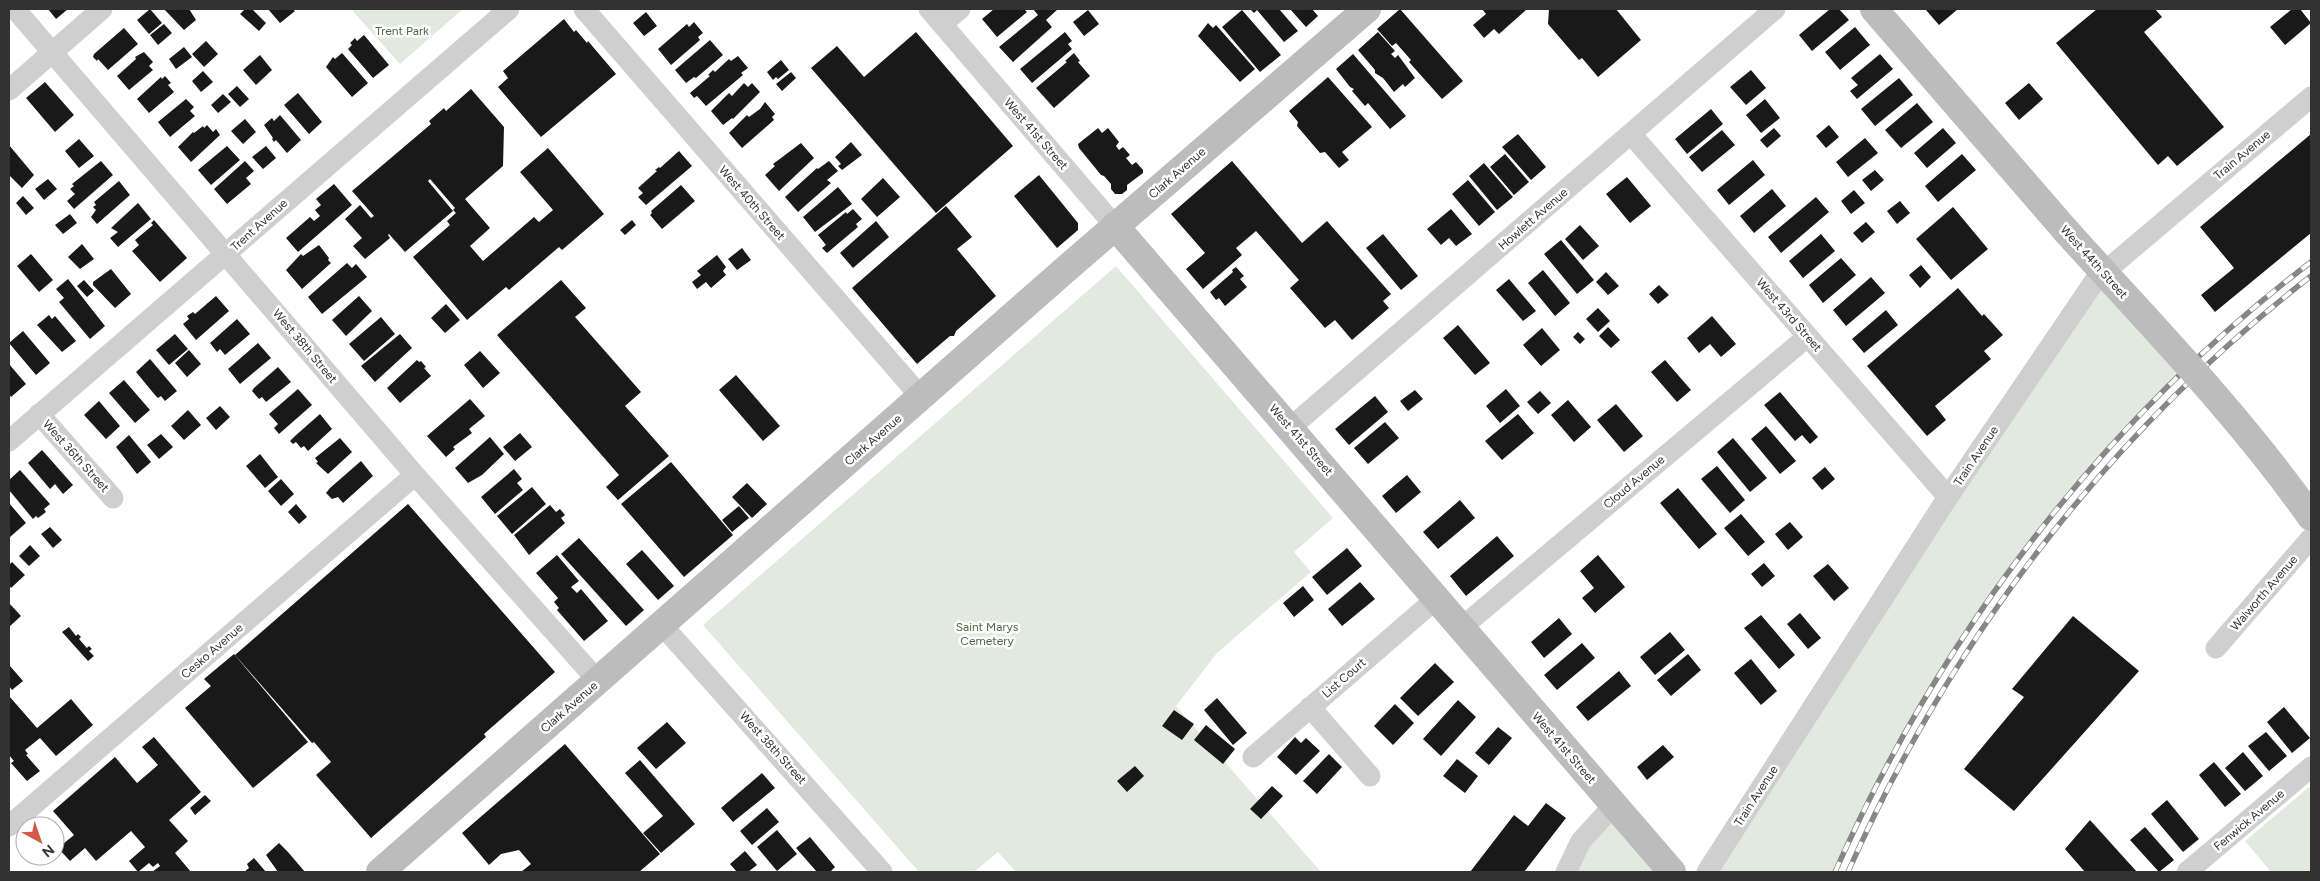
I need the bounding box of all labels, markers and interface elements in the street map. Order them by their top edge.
park label: Trent Park [375,24,429,38]
street label: West 41st Street [1001,96,1071,173]
street label: Train Avenue [2211,127,2273,183]
street label: Clark Avenue [1146,144,1209,202]
street label: West 40th Street [716,163,788,243]
street label: Howlett Avenue [1496,185,1571,253]
street label: Trent Avenue [228,196,291,254]
street label: West 44th Street [2058,223,2131,302]
street label: West 43rd Street [1753,276,1825,355]
street label: West 38th Street [270,306,340,386]
street label: West 41st Street [1266,402,1336,479]
street label: Clark Avenue [842,411,905,469]
street label: West 36th Street [40,417,112,495]
street label: Train Avenue [1951,423,2001,489]
street label: Cloud Avenue [1601,452,1668,512]
street label: Walworth Avenue [2228,552,2301,633]
street label: Cesko Avenue [178,620,246,682]
park label: Saint Marys Cemetery [956,620,1019,648]
street label: List Court [1319,655,1369,701]
street label: Clark Avenue [538,678,601,736]
street label: West 38th Street [737,709,809,787]
street label: West 41st Street [1529,710,1599,787]
street label: Train Avenue [1731,763,1781,829]
street label: Fenwick Avenue [2211,786,2287,854]
north arrow [15,816,65,866]
text: N [38,841,58,861]

